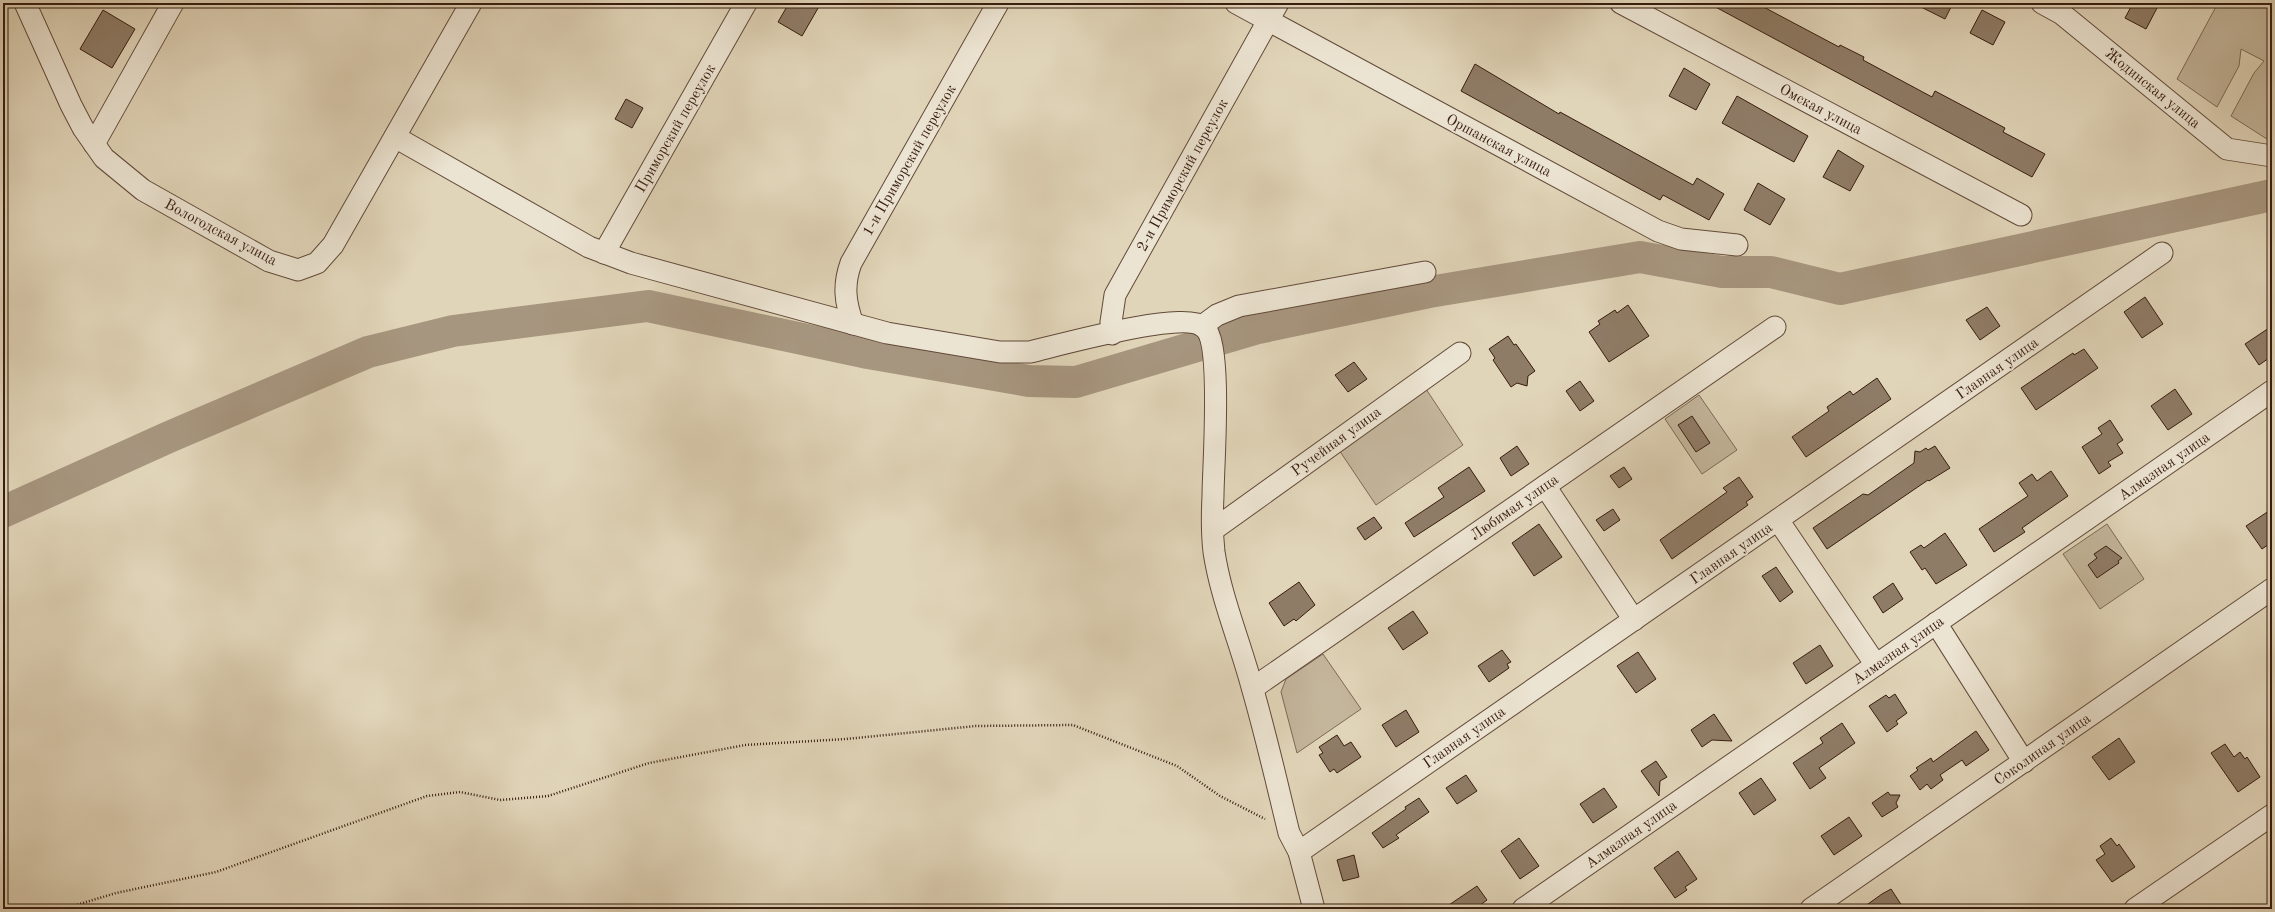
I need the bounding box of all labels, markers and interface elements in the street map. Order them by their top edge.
street label: Жодинская улица [2102,46,2203,132]
street label: Приморский переулок [633,62,719,195]
street label: 1-и Приморский переулок [861,82,960,239]
street label: Омская улица [1777,82,1865,139]
street label: 2-и Приморский переулок [1135,97,1232,255]
street label: Оршанская улица [1443,112,1554,181]
street label: Вологодская улица [162,197,279,270]
street label: Главная улица [1954,335,2042,403]
street label: Ручейная улица [1289,404,1385,480]
street label: Алмазная улица [2116,430,2214,504]
street label: Любимая улица [1468,472,1562,544]
street label: Главная улица [1688,520,1776,588]
street label: Алмазная улица [1850,614,1948,688]
street label: Главная улица [1421,704,1509,772]
street label: Соколиная улица [1992,711,2094,789]
street label: Алмазная улица [1583,798,1681,872]

